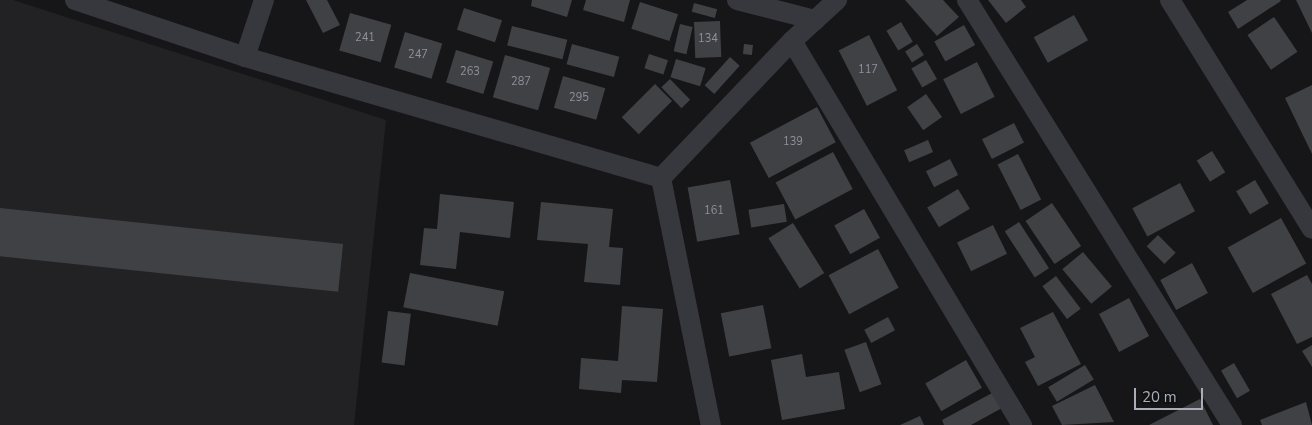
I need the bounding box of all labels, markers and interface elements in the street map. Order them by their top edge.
house number: 241 [355,31,375,45]
house number: 134 [698,32,718,46]
house number: 247 [408,48,428,62]
house number: 117 [858,63,878,77]
house number: 263 [460,65,480,79]
house number: 287 [511,75,531,89]
house number: 295 [569,91,589,105]
house number: 139 [783,135,803,149]
house number: 161 [704,204,724,218]
scale bar [1137,378,1206,410]
text: 20 m [1142,387,1177,407]

